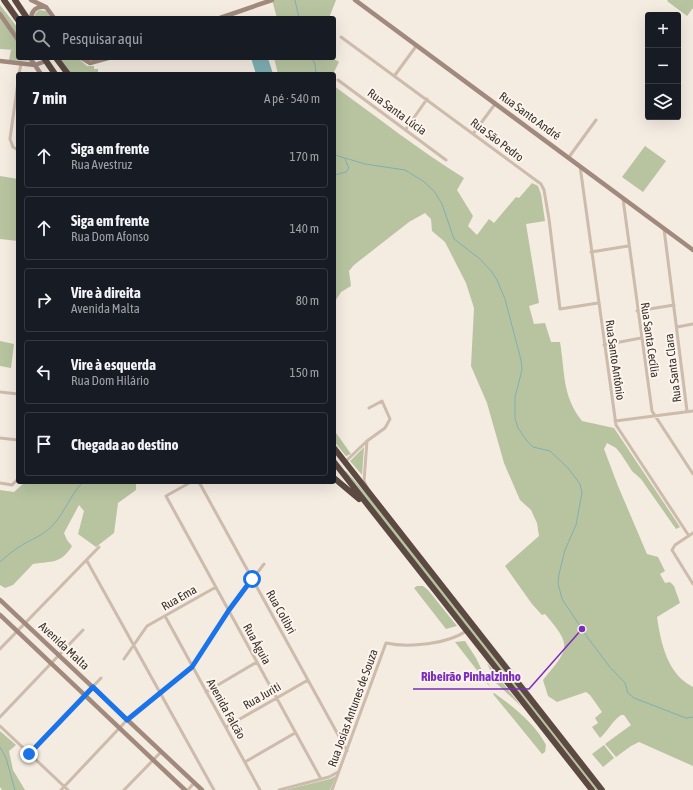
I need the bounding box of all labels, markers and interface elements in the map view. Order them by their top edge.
map controls [645,12,681,120]
button: + [645,12,681,48]
search box [16,16,336,60]
icon: search [30,27,52,49]
text: Pesquisar aqui [62,30,143,47]
button: − [645,48,681,84]
button: layers [645,84,681,120]
street label: Rua Santa Lúcia [365,86,429,138]
text: 7 min [32,88,67,108]
street label: Rua Santo André [497,89,563,143]
text: A pé · 540 m [264,91,320,106]
street label: Rua São Pedro [468,115,527,165]
text: Siga em frente [71,140,149,157]
icon: ahead [33,145,55,167]
text: 170 m [290,149,319,164]
text: Rua Avestruz [71,157,132,172]
text: Siga em frente [71,212,149,229]
icon: ahead [33,217,55,239]
text: 140 m [290,221,319,236]
text: Rua Dom Afonso [71,229,149,244]
text: Vire à direita [71,284,141,301]
icon: right [33,289,55,311]
text: 80 m [296,293,319,308]
text: Avenida Malta [71,301,140,316]
street label: Rua Santa Cecília [638,302,662,378]
street label: Rua Santo Antônio [602,319,628,401]
street label: Rua Santa Clara [662,333,684,403]
text: Vire à esquerda [71,356,156,373]
icon: left [33,361,55,383]
text: 150 m [290,365,319,380]
text: Rua Dom Hilário [71,373,149,388]
icon: arrive [33,433,55,455]
text: Chegada ao destino [71,436,179,453]
route start [243,570,261,588]
street label: Rua Ema [159,582,199,614]
street label: Rua Colibri [263,588,299,636]
street label: Avenida Malta [36,619,92,673]
street label: Rua Águia [240,621,274,667]
street label: Rua Josias Antunes de Souza [325,647,381,769]
callout: Ribeirão Pinhalzinho [413,664,529,689]
text: Ribeirão Pinhalzinho [421,669,521,684]
street label: Avenida Falcão [204,677,248,742]
street label: Rua Juriti [241,680,283,712]
route end [20,745,38,763]

